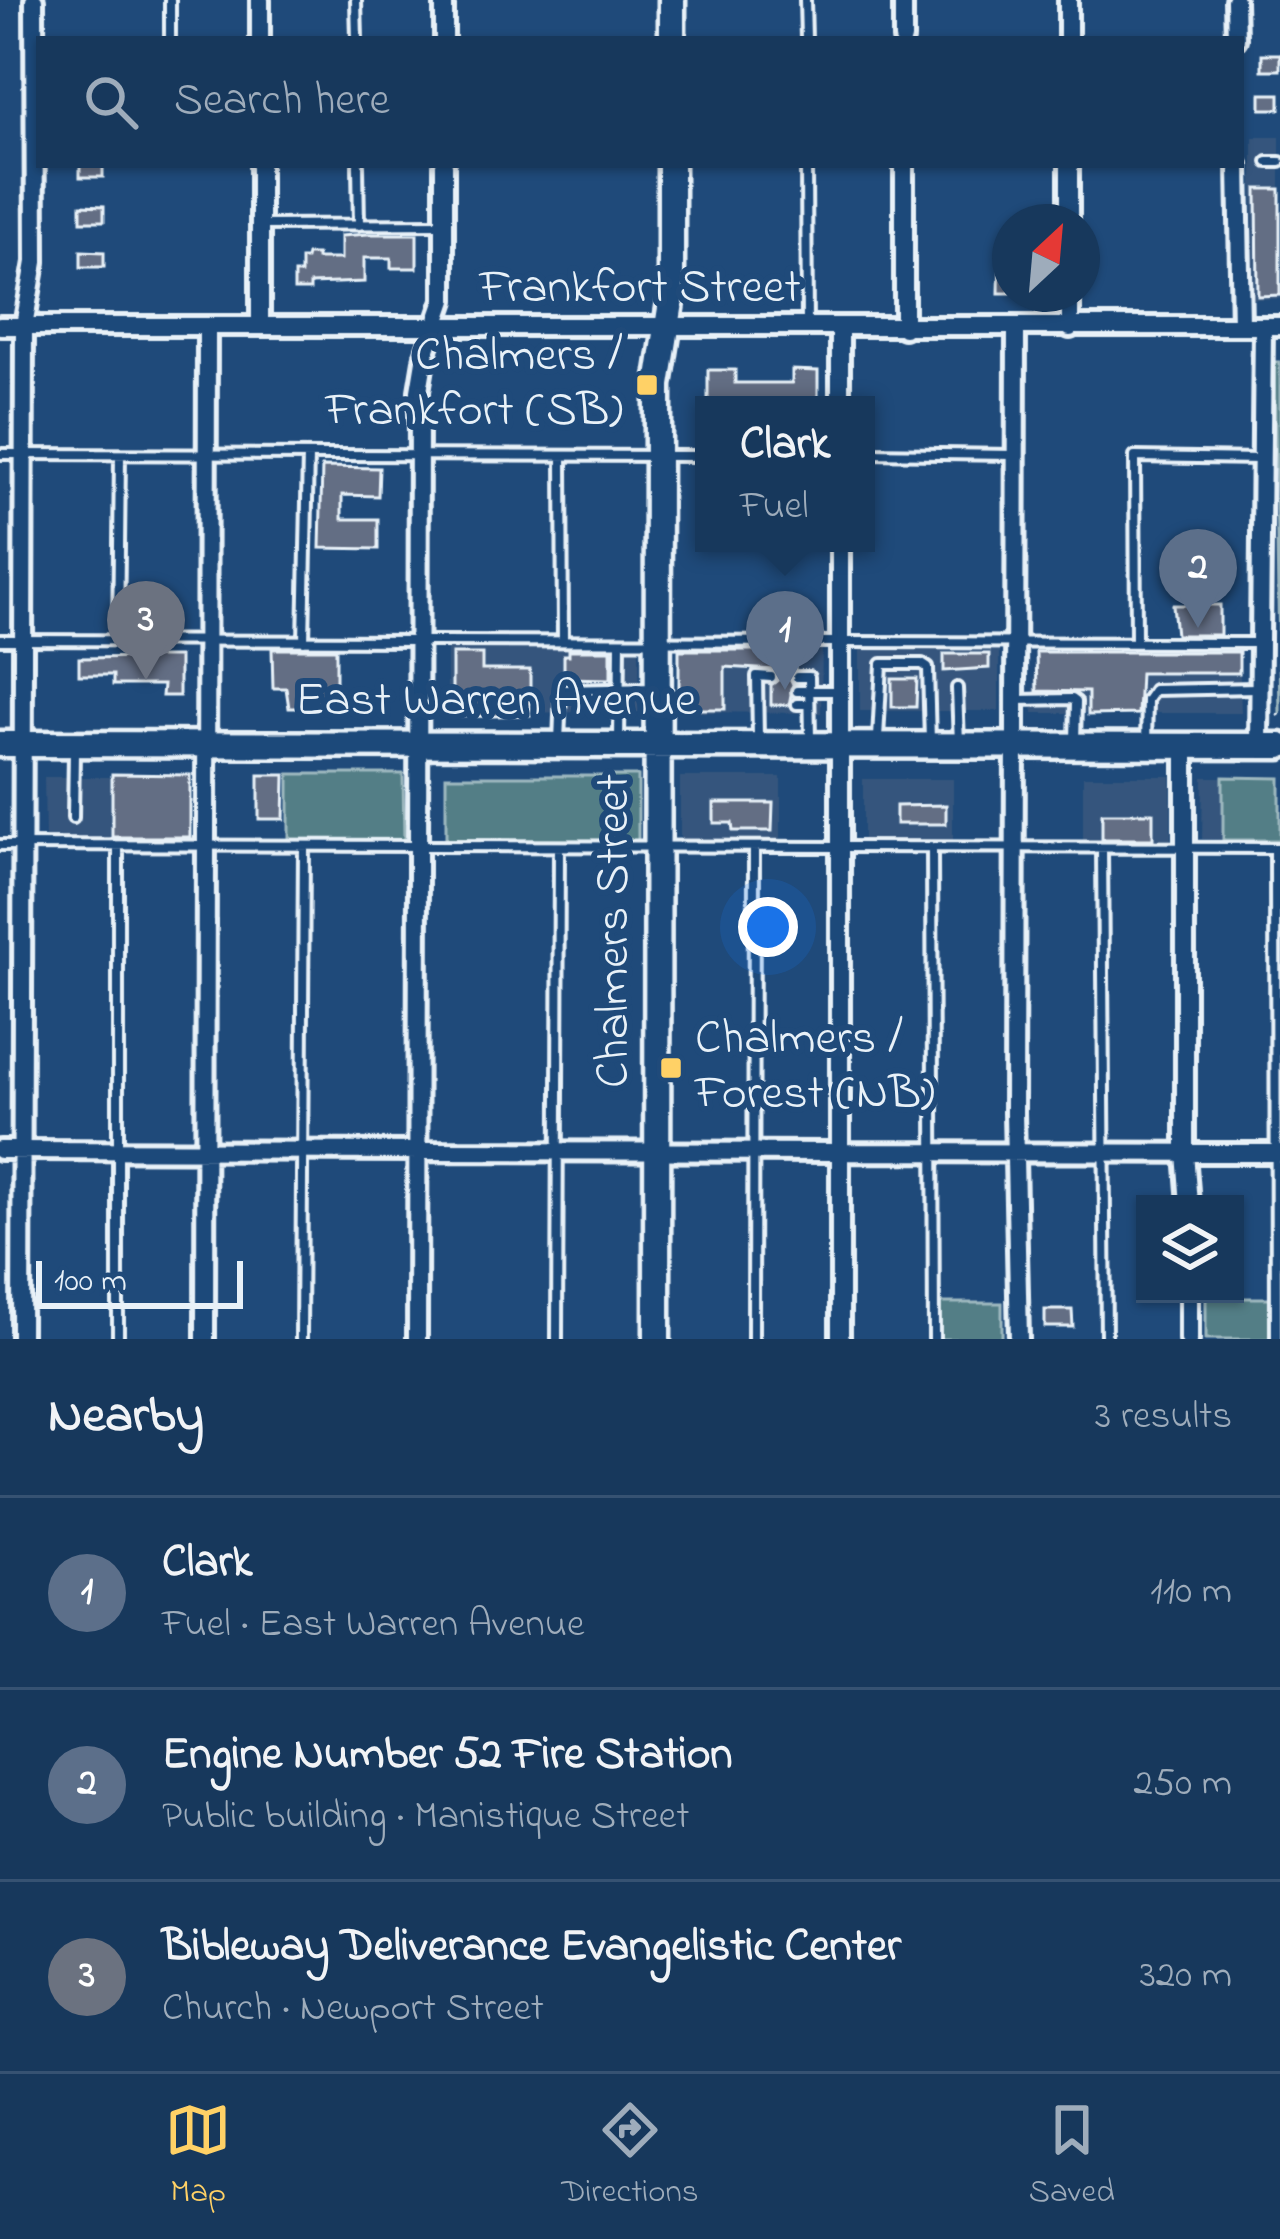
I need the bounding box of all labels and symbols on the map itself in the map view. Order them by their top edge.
north arrow [992,204,1100,312]
street label: Frankfort Street [478,254,801,324]
place label: Chalmers / Frankfort (SB) [324,322,623,447]
marker: Chalmers / Frankfort (SB) [634,372,660,398]
pin: 2 [1159,529,1237,628]
pin: 3 [107,581,185,680]
pin: 1 [746,591,824,690]
street label: East Warren Avenue [295,667,697,737]
street label: Chalmers Street [580,774,650,1088]
your location [738,897,798,957]
place label: Chalmers / Forest (NB) [694,1005,935,1130]
marker: Chalmers / Forest (NB) [658,1055,684,1081]
scale bar [36,1255,243,1308]

